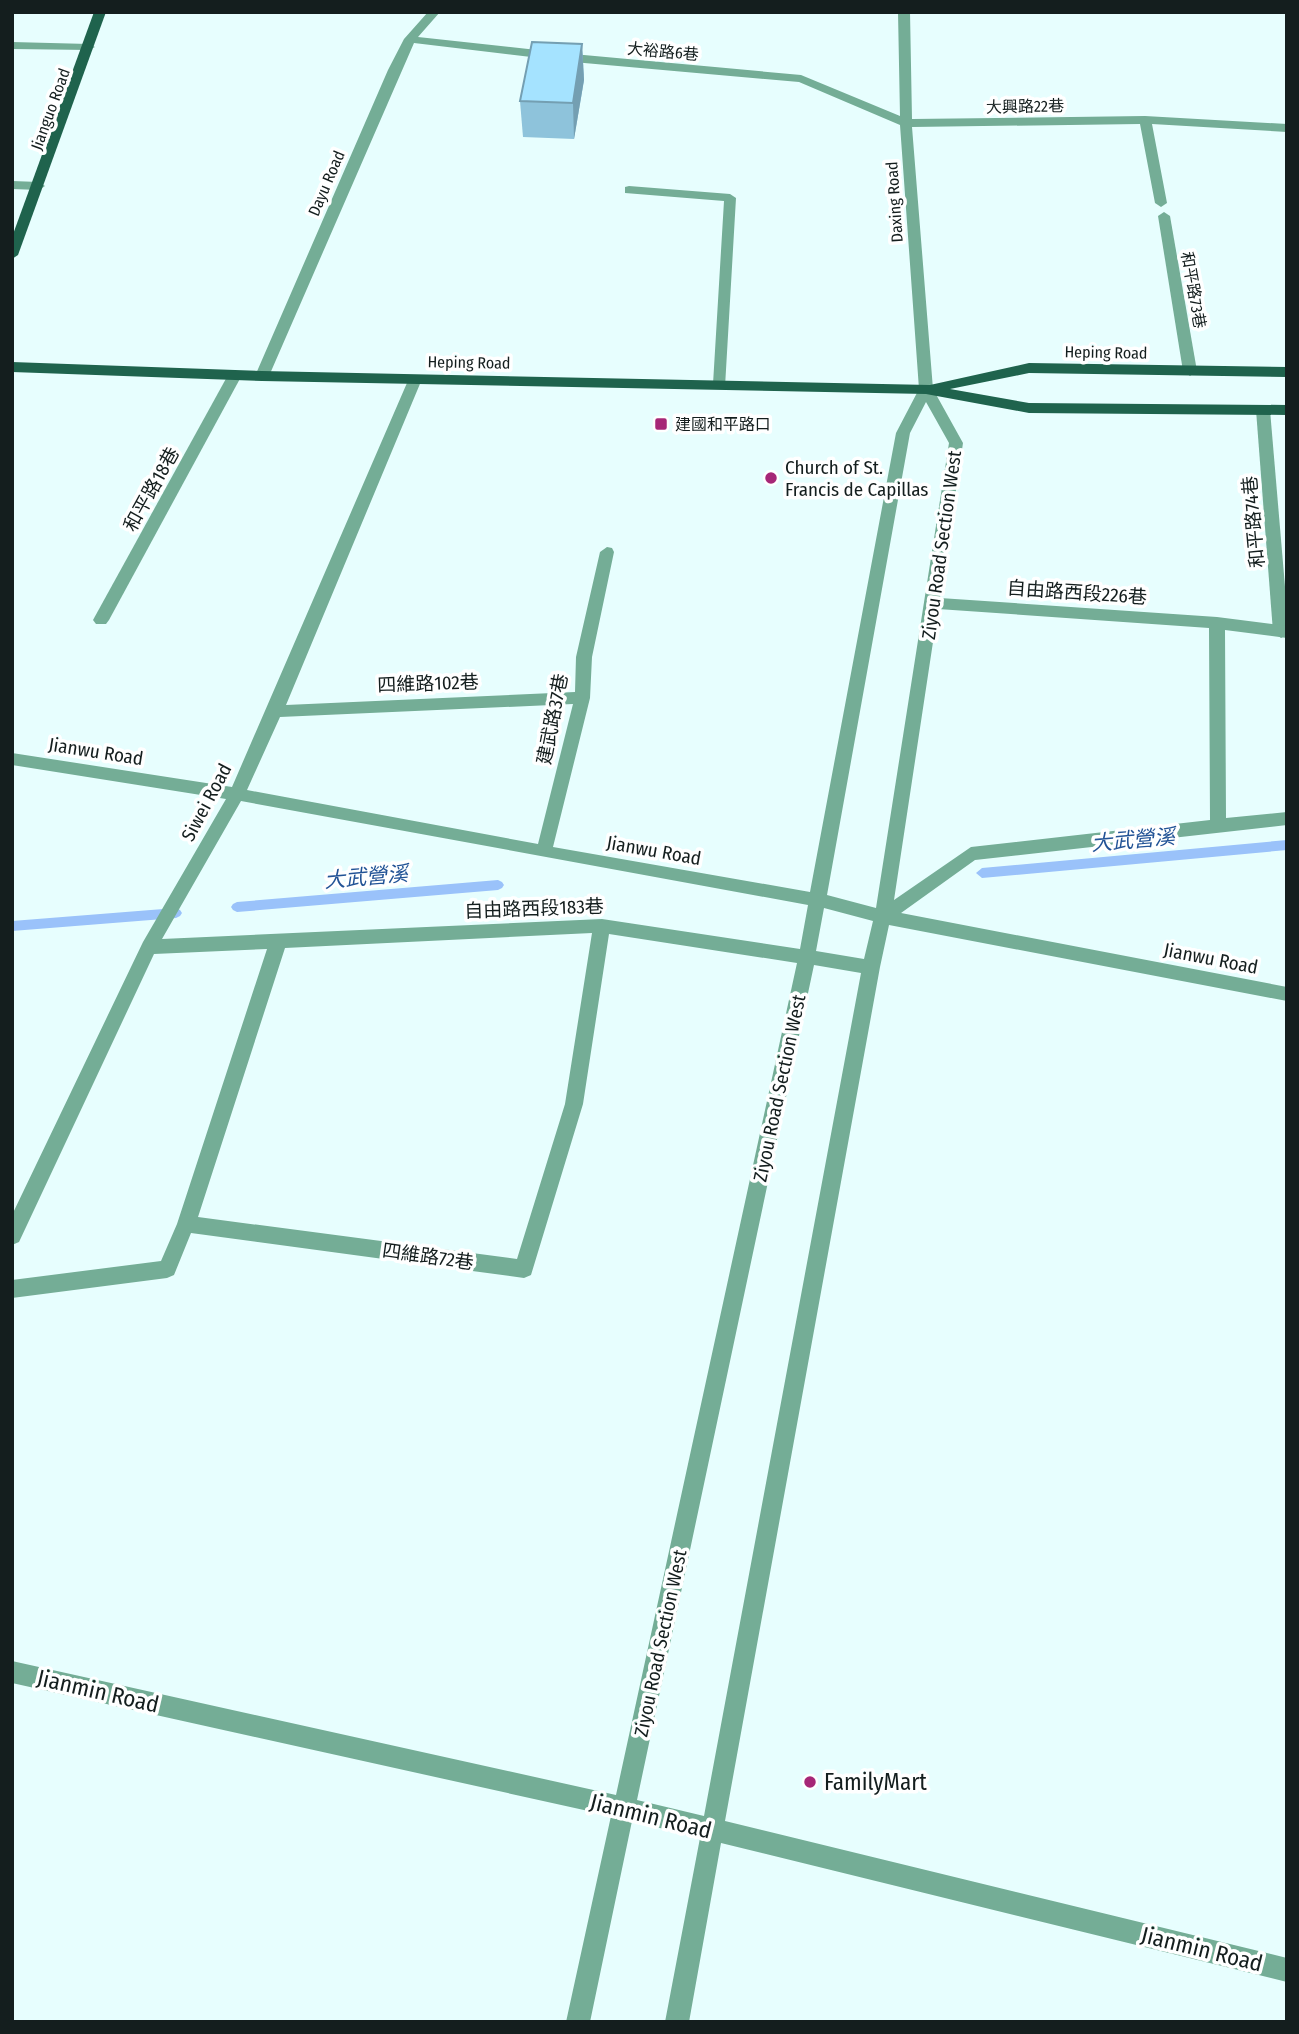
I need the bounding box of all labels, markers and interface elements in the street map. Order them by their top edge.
street label: 大裕路6巷 [626,39,700,64]
street label: Jianguo Road [27,66,74,153]
street label: 大興路22巷 [986,96,1064,117]
street label: Dayu Road [304,148,349,219]
street label: Daxing Road [882,161,907,243]
street label: 和平路73巷 [1177,250,1210,330]
street label: Heping Road [1064,342,1148,363]
street label: Heping Road [427,352,511,373]
place label: 建國和平路口 [675,415,771,434]
marker: 建國和平路口 [653,416,669,432]
street label: 和平路18巷 [119,443,184,535]
street label: Ziyou Road Section West [917,448,966,641]
place label: Church of St. Francis de Capillas [785,456,928,501]
marker: Church of St. Francis de Capillas [763,470,779,486]
street label: 和平路74巷 [1238,475,1269,569]
street label: 自由路西段226巷 [1006,576,1148,609]
street label: 四維路102巷 [377,670,479,697]
street label: 建武路37巷 [532,672,573,767]
street label: Jianwu Road [47,733,145,770]
street label: Siwei Road [176,759,236,845]
water label: 大武營溪 [1090,823,1179,857]
street label: Jianwu Road [605,831,703,870]
water label: 大武營溪 [323,860,412,894]
street label: 自由路西段183巷 [464,895,604,922]
street label: Jianwu Road [1162,938,1260,979]
street label: Ziyou Road Section West [748,992,811,1184]
street label: 四維路72巷 [381,1239,475,1274]
street label: Ziyou Road Section West [629,1547,692,1739]
street label: Jianmin Road [34,1663,162,1719]
place label: FamilyMart [824,1768,927,1796]
marker: FamilyMart [802,1774,818,1790]
street label: Jianmin Road [587,1787,715,1845]
street label: Jianmin Road [1138,1920,1266,1978]

